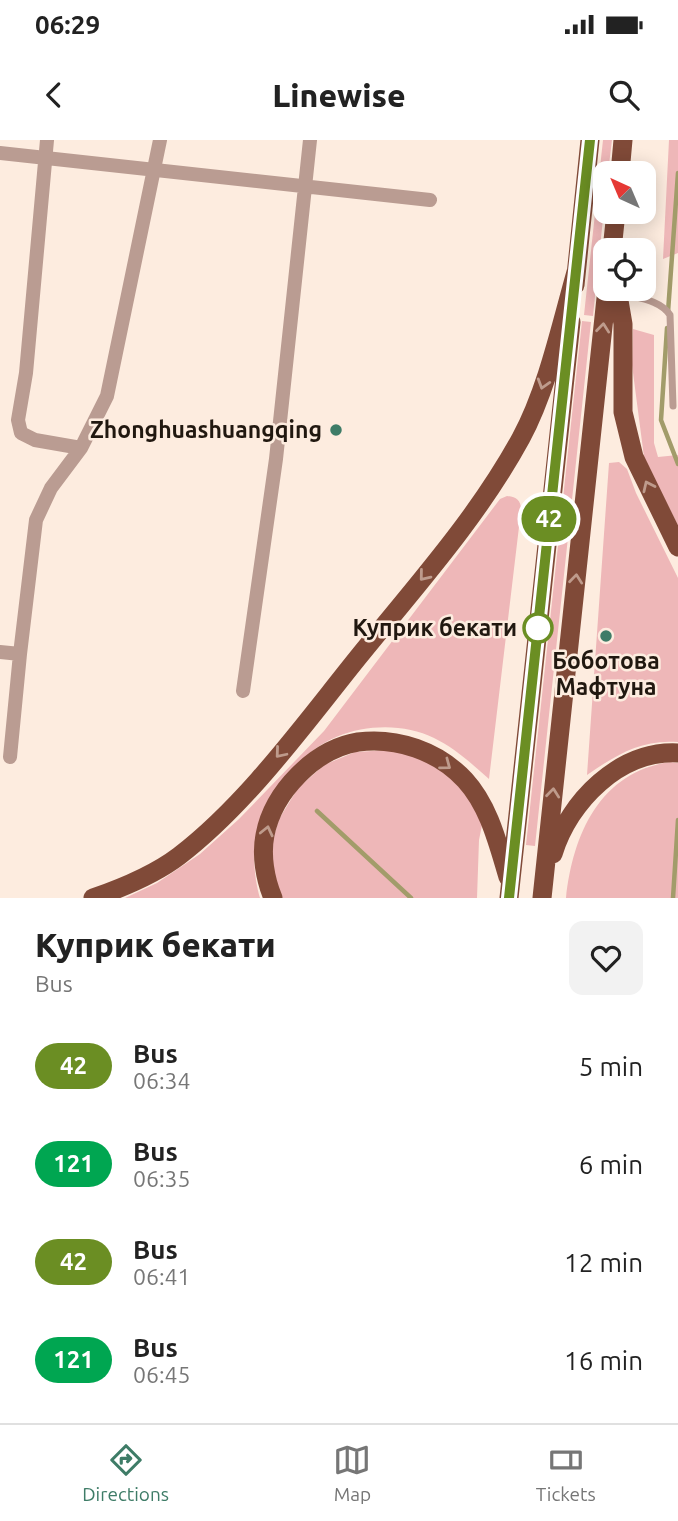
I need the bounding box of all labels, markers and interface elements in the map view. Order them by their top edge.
text: 06:29 [35,10,100,39]
icon: back [35,76,73,114]
icon: search [605,76,643,114]
text: Linewise [272,77,406,113]
north arrow [593,161,656,224]
map controls [593,161,656,301]
button: locate [593,238,656,301]
one-way arrow [595,323,610,334]
one-way arrow [537,378,551,390]
place label: Zhonghuashuangqing [90,417,322,442]
marker: Zhonghuashuangqing [328,422,344,438]
one-way arrow [642,481,656,493]
line badge: 42 [518,496,580,542]
text: 42 [535,505,563,532]
one-way arrow [419,569,432,581]
one-way arrow [568,573,583,584]
marker: Куприк бекати [523,613,553,643]
place label: Куприк бекати [352,615,517,640]
marker: Боботова Мафтуна [598,628,614,644]
place label: Боботова Мафтуна [552,648,660,699]
one-way arrow [276,745,288,758]
one-way arrow [438,756,451,769]
one-way arrow [545,787,560,798]
one-way arrow [259,825,274,837]
button: heart [569,921,643,995]
text: Куприк бекати [35,926,276,963]
text: Bus [35,971,73,996]
text: Bus [133,1039,178,1068]
text: 42 [60,1052,87,1079]
text: 5 min [579,1052,643,1081]
text: 06:34 [133,1068,191,1093]
text: Bus [133,1137,178,1166]
text: 121 [53,1150,94,1177]
text: 6 min [579,1150,643,1179]
text: 06:35 [133,1166,191,1191]
text: Bus [133,1235,178,1264]
text: 42 [60,1248,87,1275]
text: 12 min [564,1248,643,1277]
text: 06:41 [133,1264,191,1289]
text: Bus [133,1333,178,1362]
text: 121 [53,1346,94,1373]
text: 16 min [564,1346,643,1375]
text: 06:45 [133,1362,191,1387]
tab: Directions [82,1441,169,1505]
tab: Map [333,1441,371,1505]
tab: Tickets [536,1441,596,1505]

